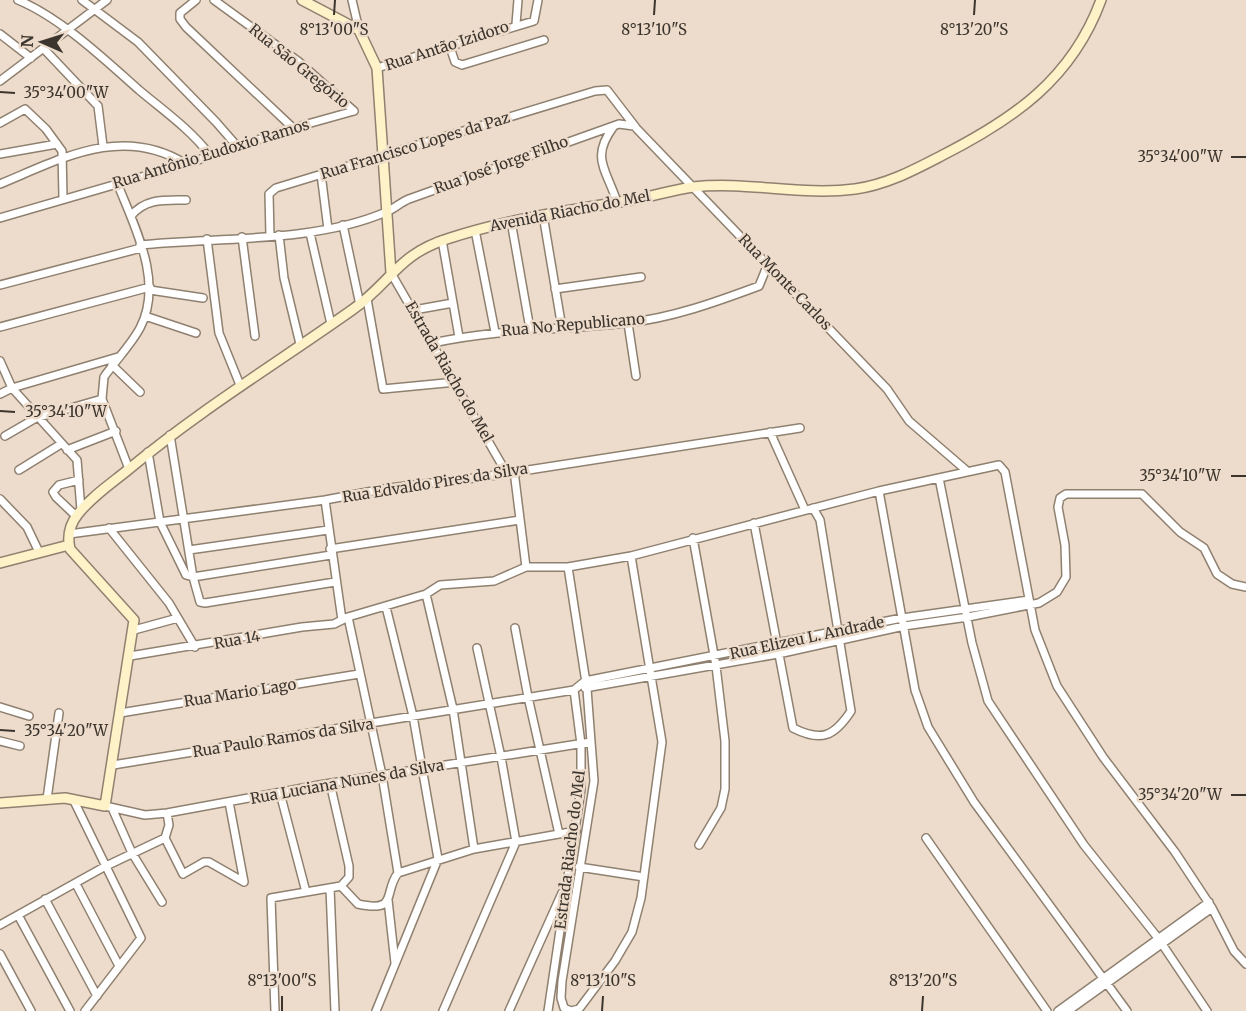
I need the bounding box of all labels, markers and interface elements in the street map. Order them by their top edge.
north arrow [12,12,72,72]
street label: Rua Antão Izidoro [383,16,511,75]
street label: Rua São Gregório [245,19,354,112]
text: 8°13'00"S [300,20,369,39]
text: 8°13'10"S [621,20,687,39]
text: 8°13'20"S [940,20,1008,39]
text: N [17,34,37,48]
text: 35°34'00"W [24,83,110,102]
street label: Rua Francisco Lopes da Paz [318,108,512,183]
street label: Rua Antônio Eudoxio Ramos [110,115,312,193]
street label: Rua José Jorge Filho [431,131,571,198]
text: 35°34'00"W [1138,147,1224,166]
street label: Avenida Riacho do Mel [487,186,652,236]
street label: Rua Monte Carlos [735,230,836,334]
street label: Estrada Riacho do Mel [401,298,498,446]
street label: Rua No Republicano [500,309,646,340]
text: 35°34'10"W [25,402,108,421]
street label: Rua Edvaldo Pires da Silva [341,458,529,507]
text: 35°34'10"W [1139,466,1222,485]
street label: Rua Elizeu L. Andrade [728,612,886,663]
street label: Rua 14 [212,626,261,653]
street label: Rua Mario Lago [182,674,298,711]
street label: Rua Paulo Ramos da Silva [191,714,375,761]
text: 35°34'20"W [24,721,109,740]
street label: Rua Luciana Nunes da Silva [249,755,445,808]
street label: Estrada Riacho do Mel [550,769,589,931]
text: 35°34'20"W [1138,785,1223,804]
text: 8°13'00"S [248,971,317,990]
text: 8°13'10"S [570,971,636,990]
text: 8°13'20"S [889,971,957,990]

